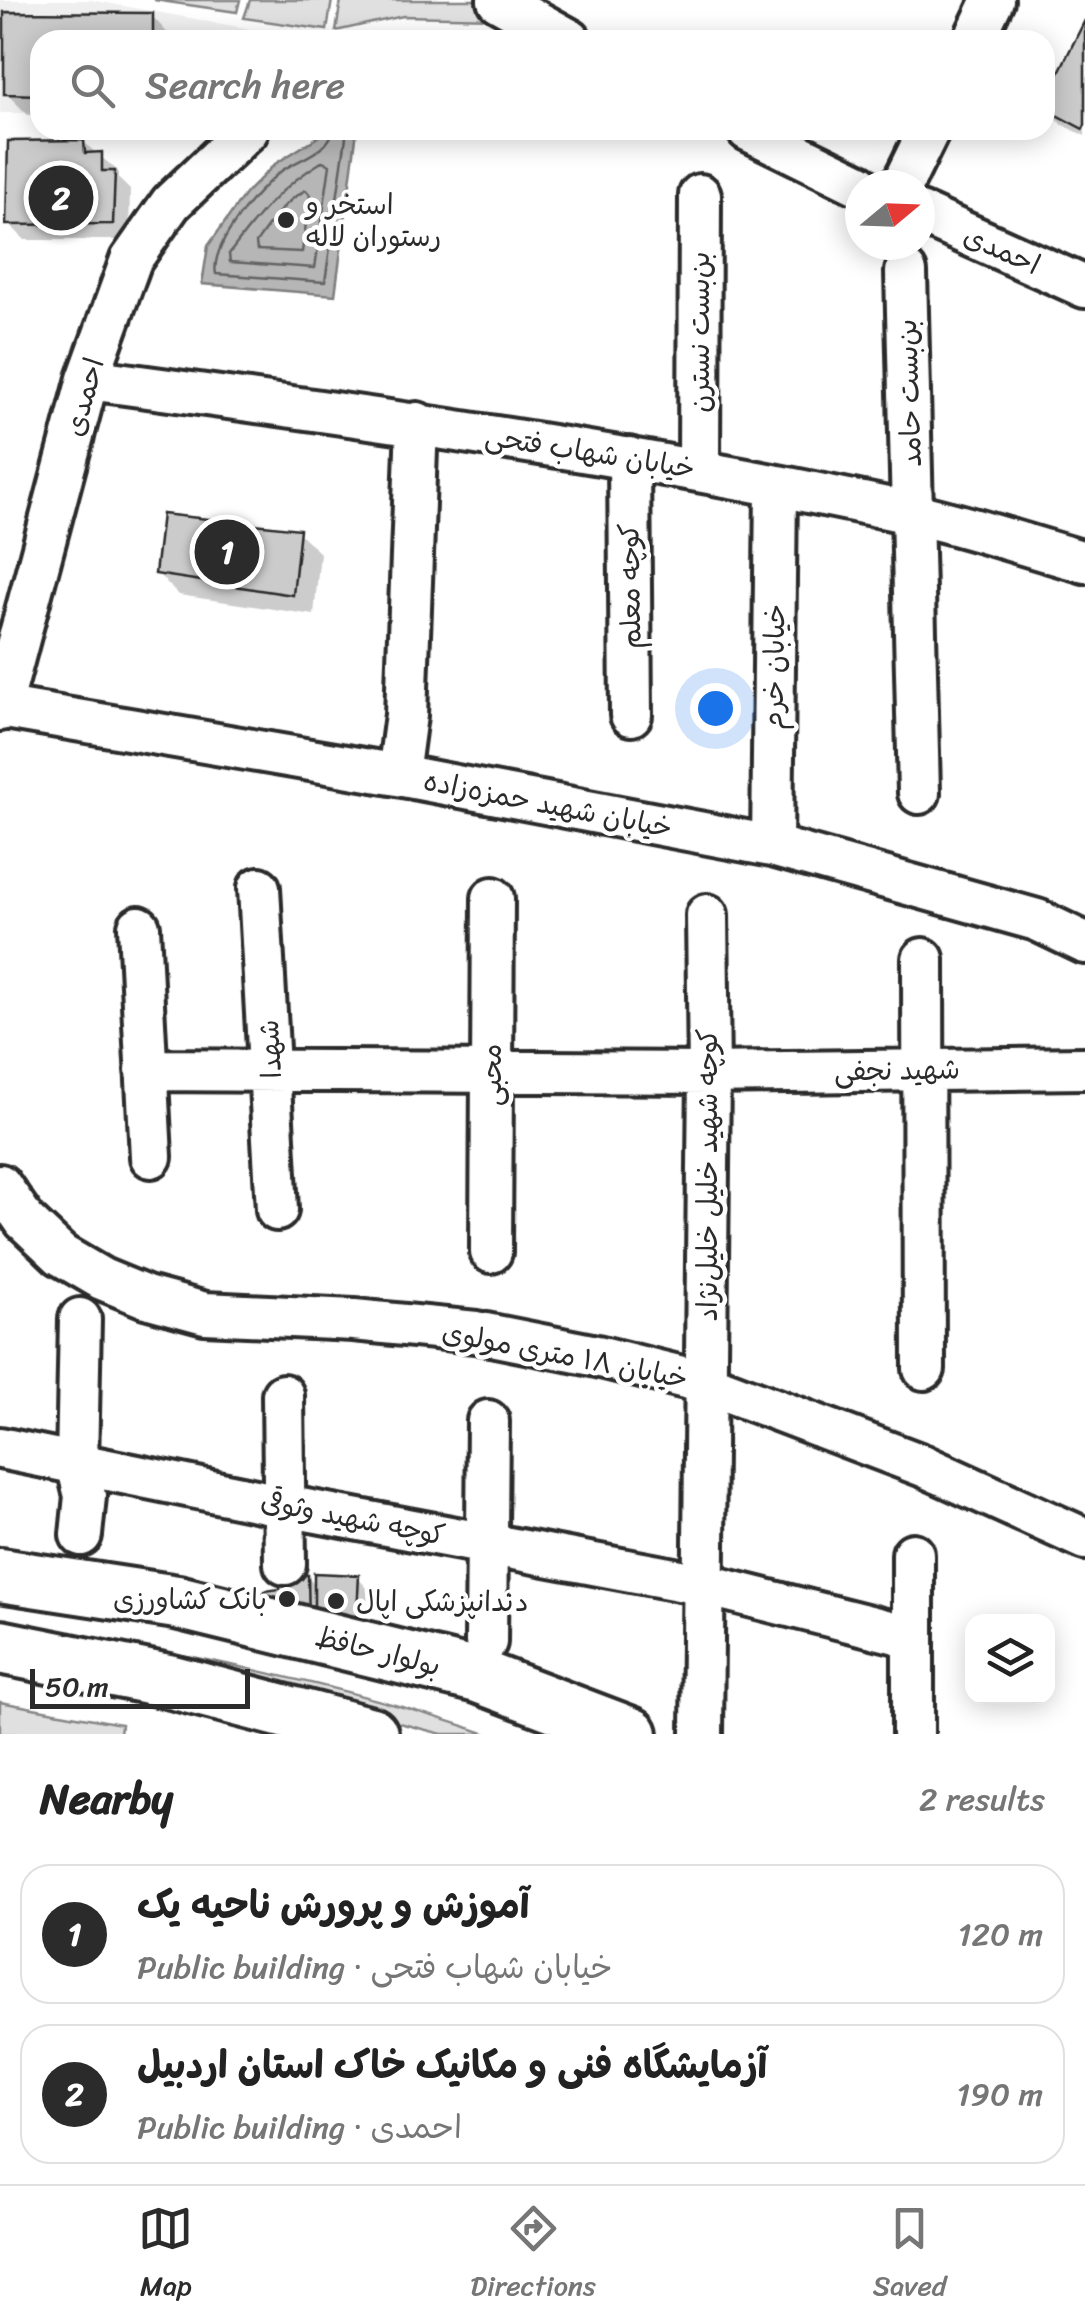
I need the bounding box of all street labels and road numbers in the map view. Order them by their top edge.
street label: احمدی [956,211,1048,289]
street label: بن‌بست نسترن [675,251,724,413]
street label: بن‌بست حامد [882,318,936,468]
street label: احمدی [49,352,119,442]
street label: خیابان شهاب فتحی [482,411,698,493]
street label: کوچه معلم [604,523,656,649]
street label: خیابان خرم [748,603,800,731]
street label: خیابان شهید حمزه‌زاده [420,756,676,852]
street label: شهدا [244,1018,296,1080]
street label: کوچه شهید خلیل خلیل‌نژاد [683,1029,732,1322]
street label: محبی [467,1044,516,1106]
street label: شهید نجفی [834,1044,960,1096]
street label: خیابان ۱۸ متری مولوی [438,1307,692,1403]
street label: کوچه شهید وثوقی [257,1476,449,1560]
street label: بولوار حافظ [310,1612,446,1690]

